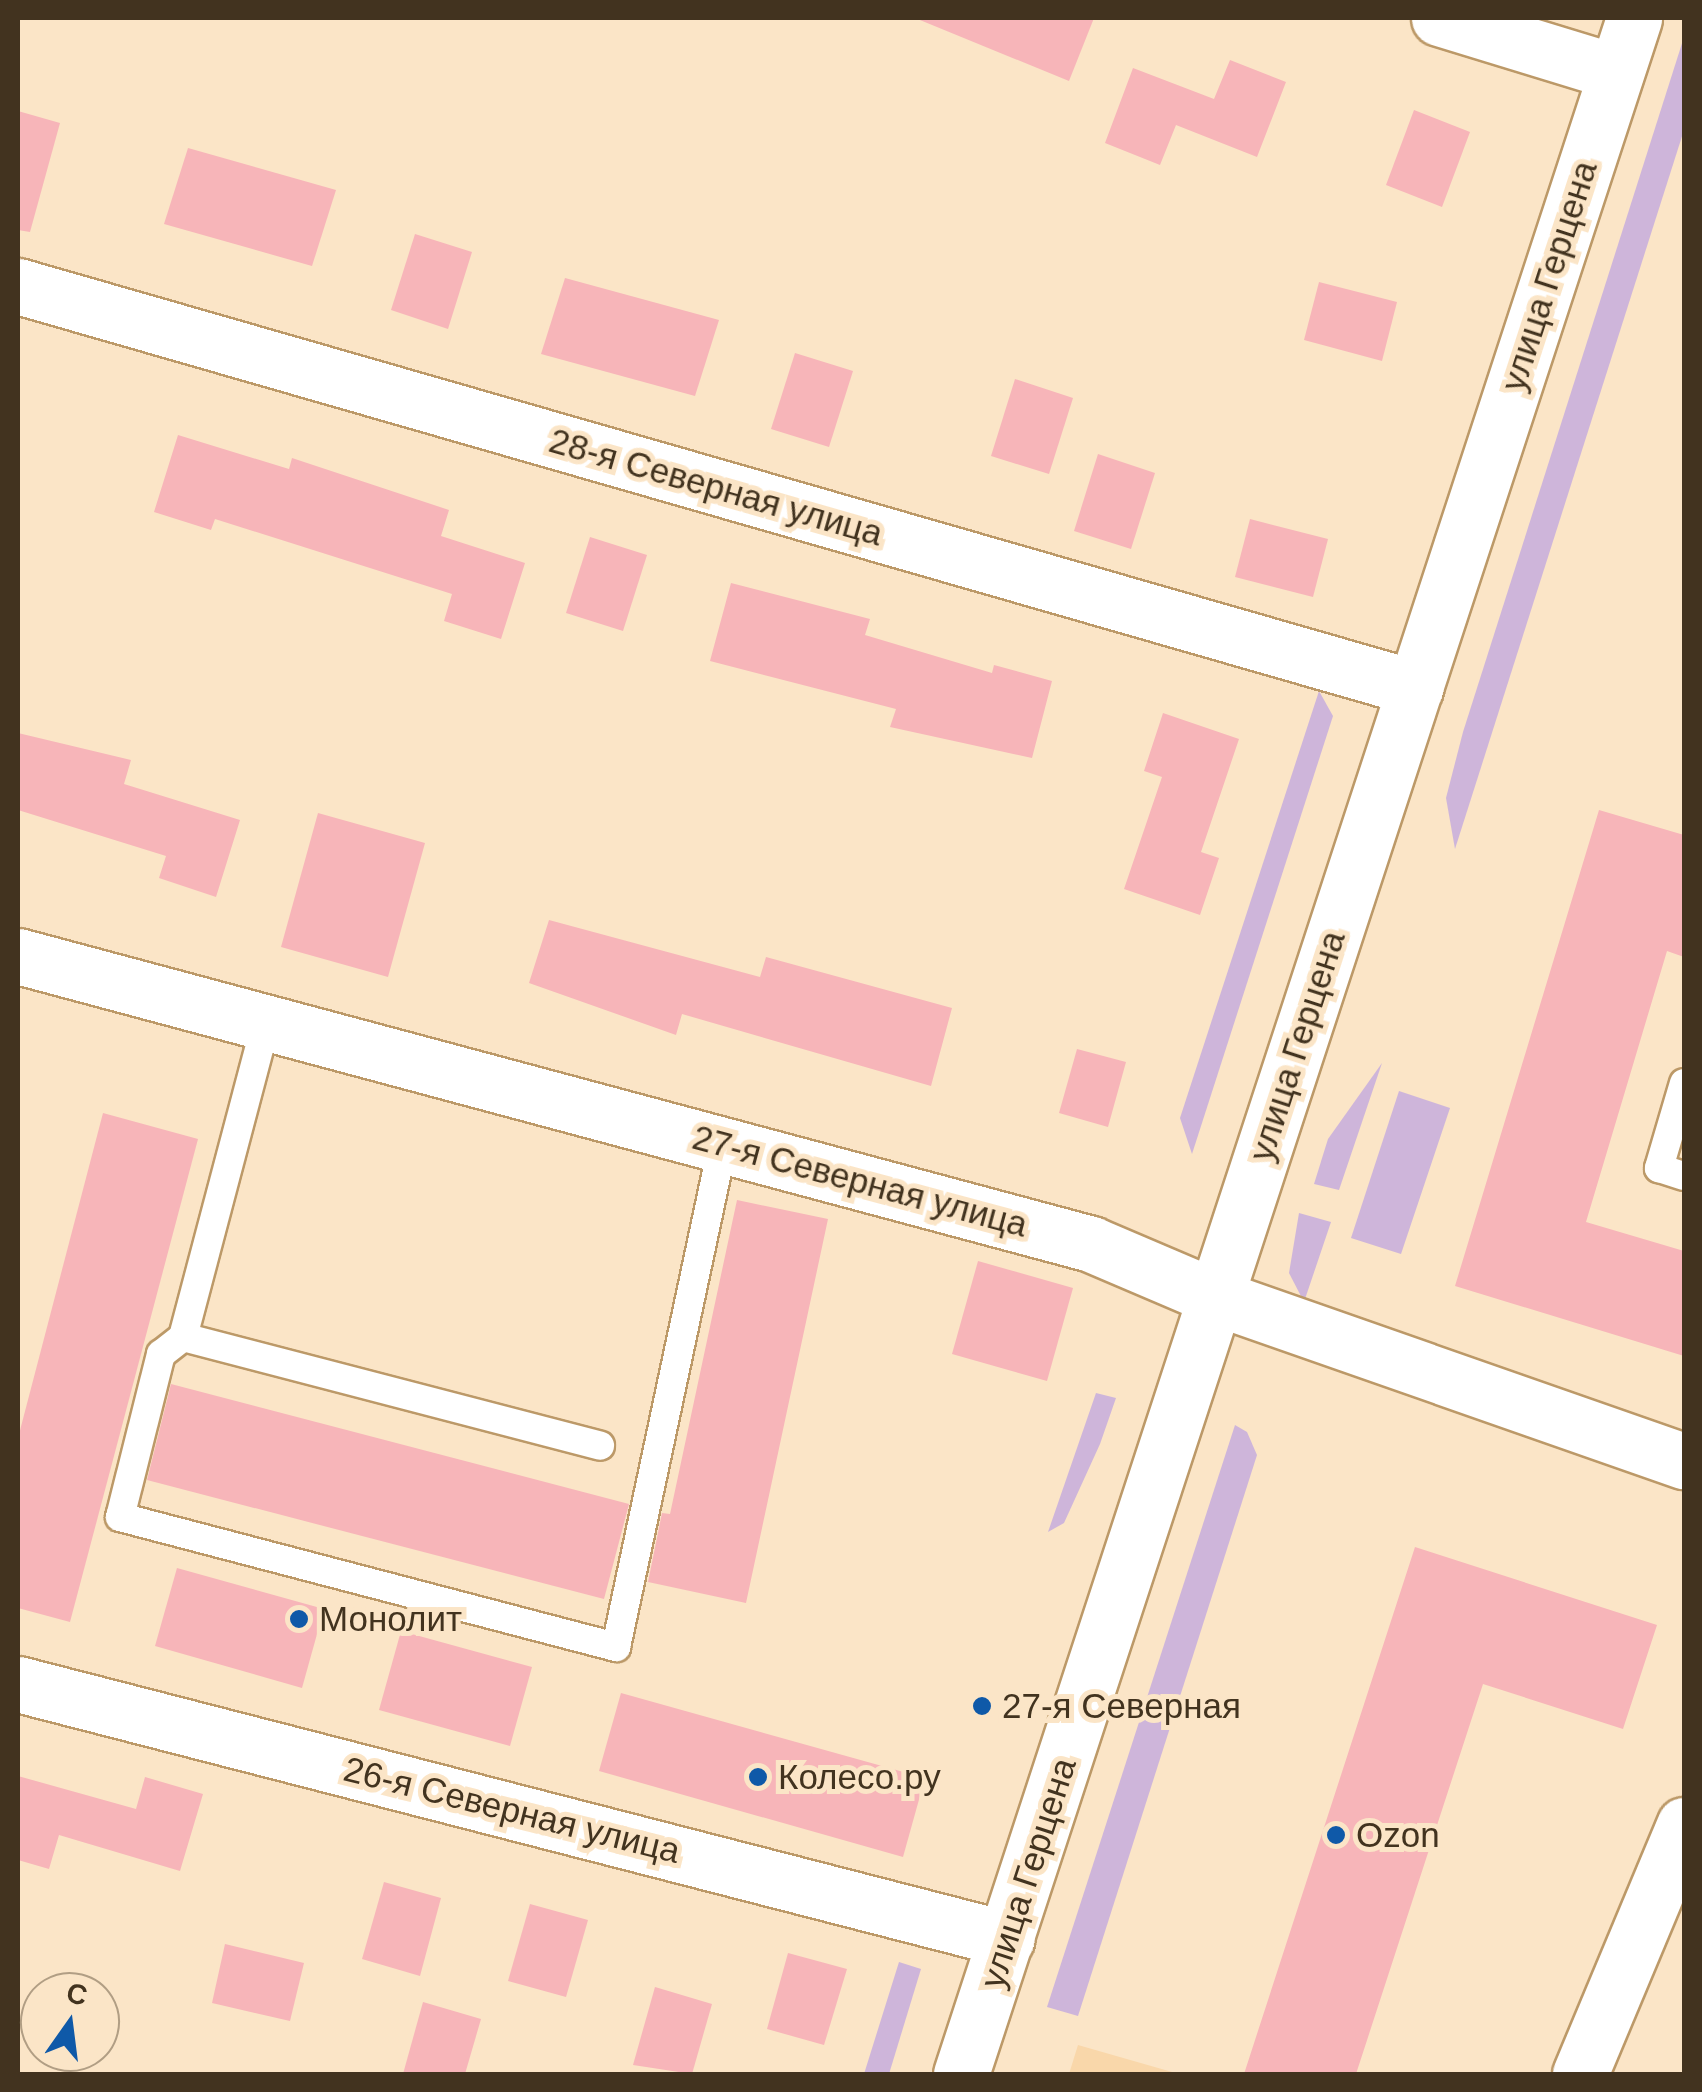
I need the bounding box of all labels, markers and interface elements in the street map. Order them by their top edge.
street label: улица Герцена [1492,156,1606,396]
street label: 28-я Северная улица [544,419,888,555]
street label: улица Герцена [1240,926,1354,1166]
street label: 27-я Северная улица [688,1116,1032,1246]
place label: Монолит [319,1598,462,1640]
marker: Монолит [288,1608,310,1630]
place label: 27-я Северная [1002,1685,1241,1727]
marker: 27-я Северная [971,1695,993,1717]
street label: 26-я Северная улица [340,1748,684,1872]
street label: улица Герцена [971,1753,1085,1993]
place label: Колесо.ру [778,1756,941,1798]
marker: Колесо.ру [747,1766,769,1788]
place label: Ozon [1356,1814,1440,1856]
marker: Ozon [1325,1824,1347,1846]
north arrow [20,1972,120,2072]
text: С [63,1977,90,2012]

